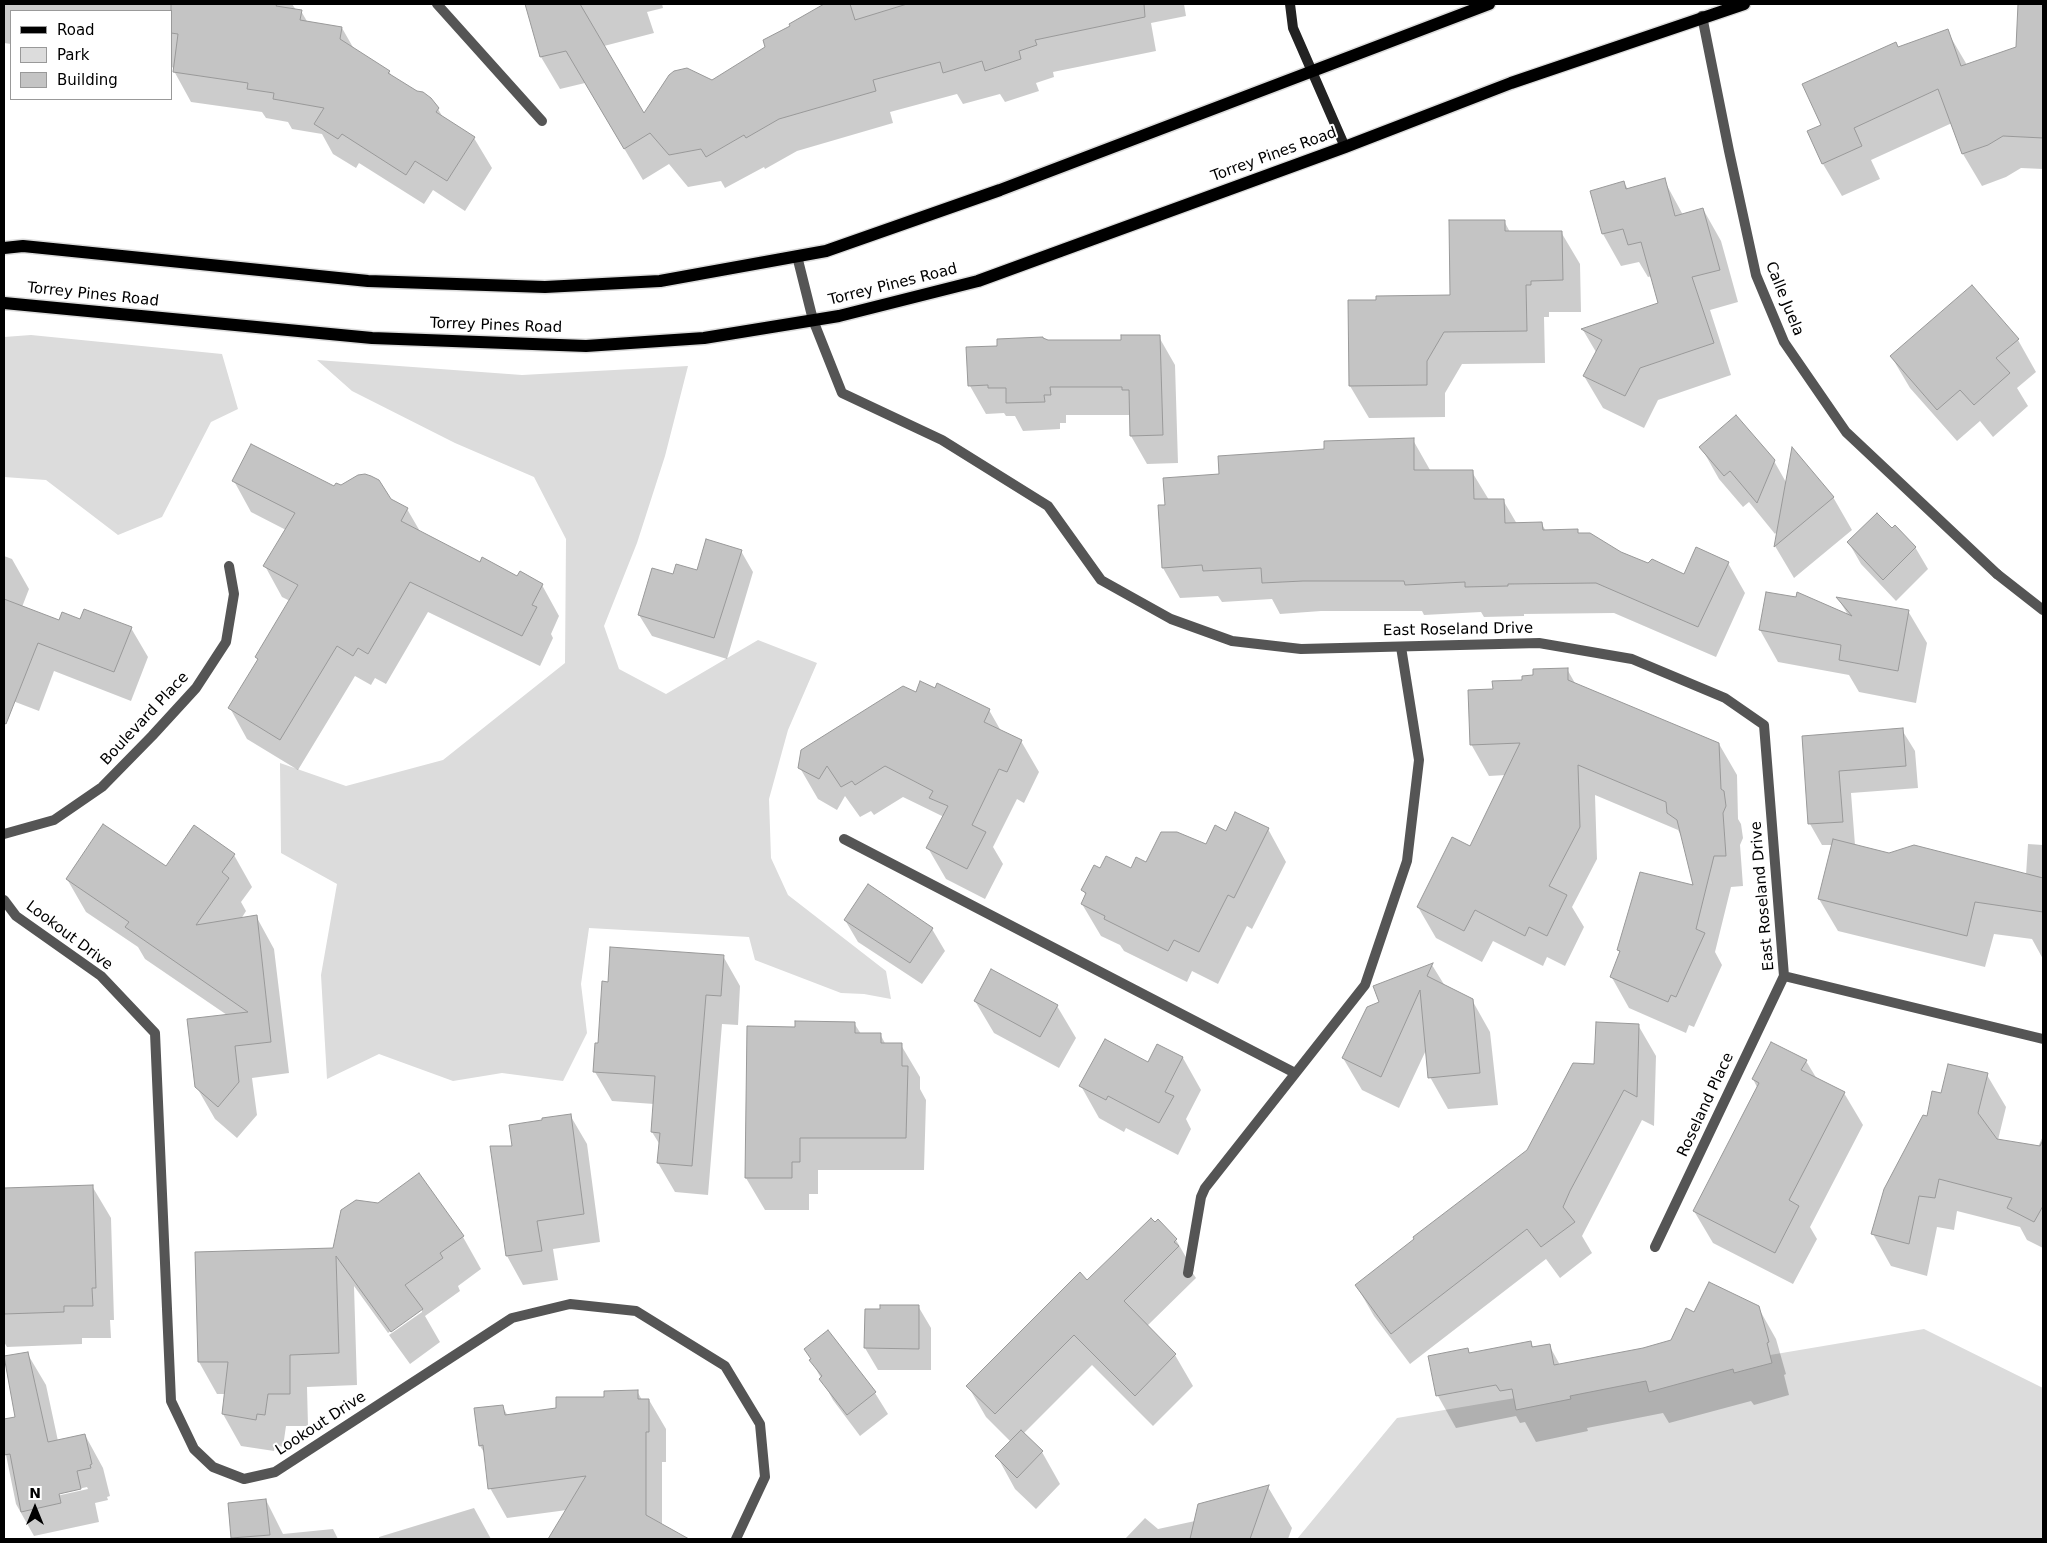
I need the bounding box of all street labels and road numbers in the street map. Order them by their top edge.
street label: Torrey Pines Road [1209,124,1339,186]
street label: Calle Juela [1761,259,1807,339]
street label: Torrey Pines Road [827,260,959,310]
street label: Torrey Pines Road [26,279,160,311]
street label: Torrey Pines Road [430,315,562,337]
street label: East Roseland Drive [1383,620,1533,640]
street label: Boulevard Place [97,669,193,769]
street label: East Roseland Drive [1747,820,1779,972]
street label: Lookout Drive [22,898,116,974]
street label: Roseland Place [1674,1050,1738,1160]
street label: Lookout Drive [273,1388,369,1460]

